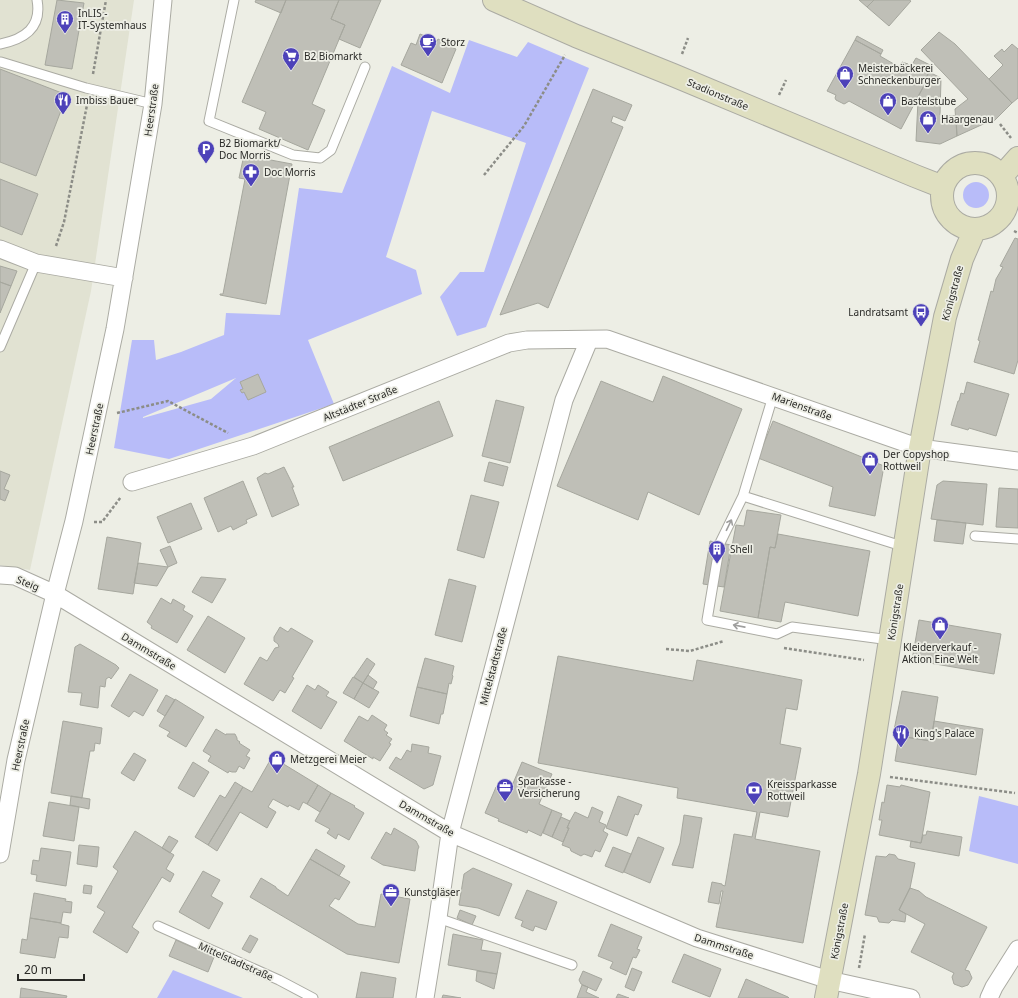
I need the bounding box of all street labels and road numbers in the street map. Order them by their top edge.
street label: Stadionstraße [685,75,751,113]
street label: Heerstraße [140,83,162,137]
street label: Königstraße [938,263,966,322]
street label: Altstädter Straße [321,382,400,424]
street label: Marienstraße [770,389,834,423]
street label: Heerstraße [82,401,106,456]
street label: Steig [14,572,42,594]
street label: Königstraße [884,582,906,641]
street label: Mittelstadtstraße [476,625,510,707]
street label: Dammstraße [119,629,179,673]
street label: Heerstraße [8,717,32,772]
street label: Dammstraße [397,797,457,840]
street label: Königstraße [827,901,851,960]
street label: Dammstraße [693,930,756,962]
street label: Mittelstadtstraße [196,938,276,984]

